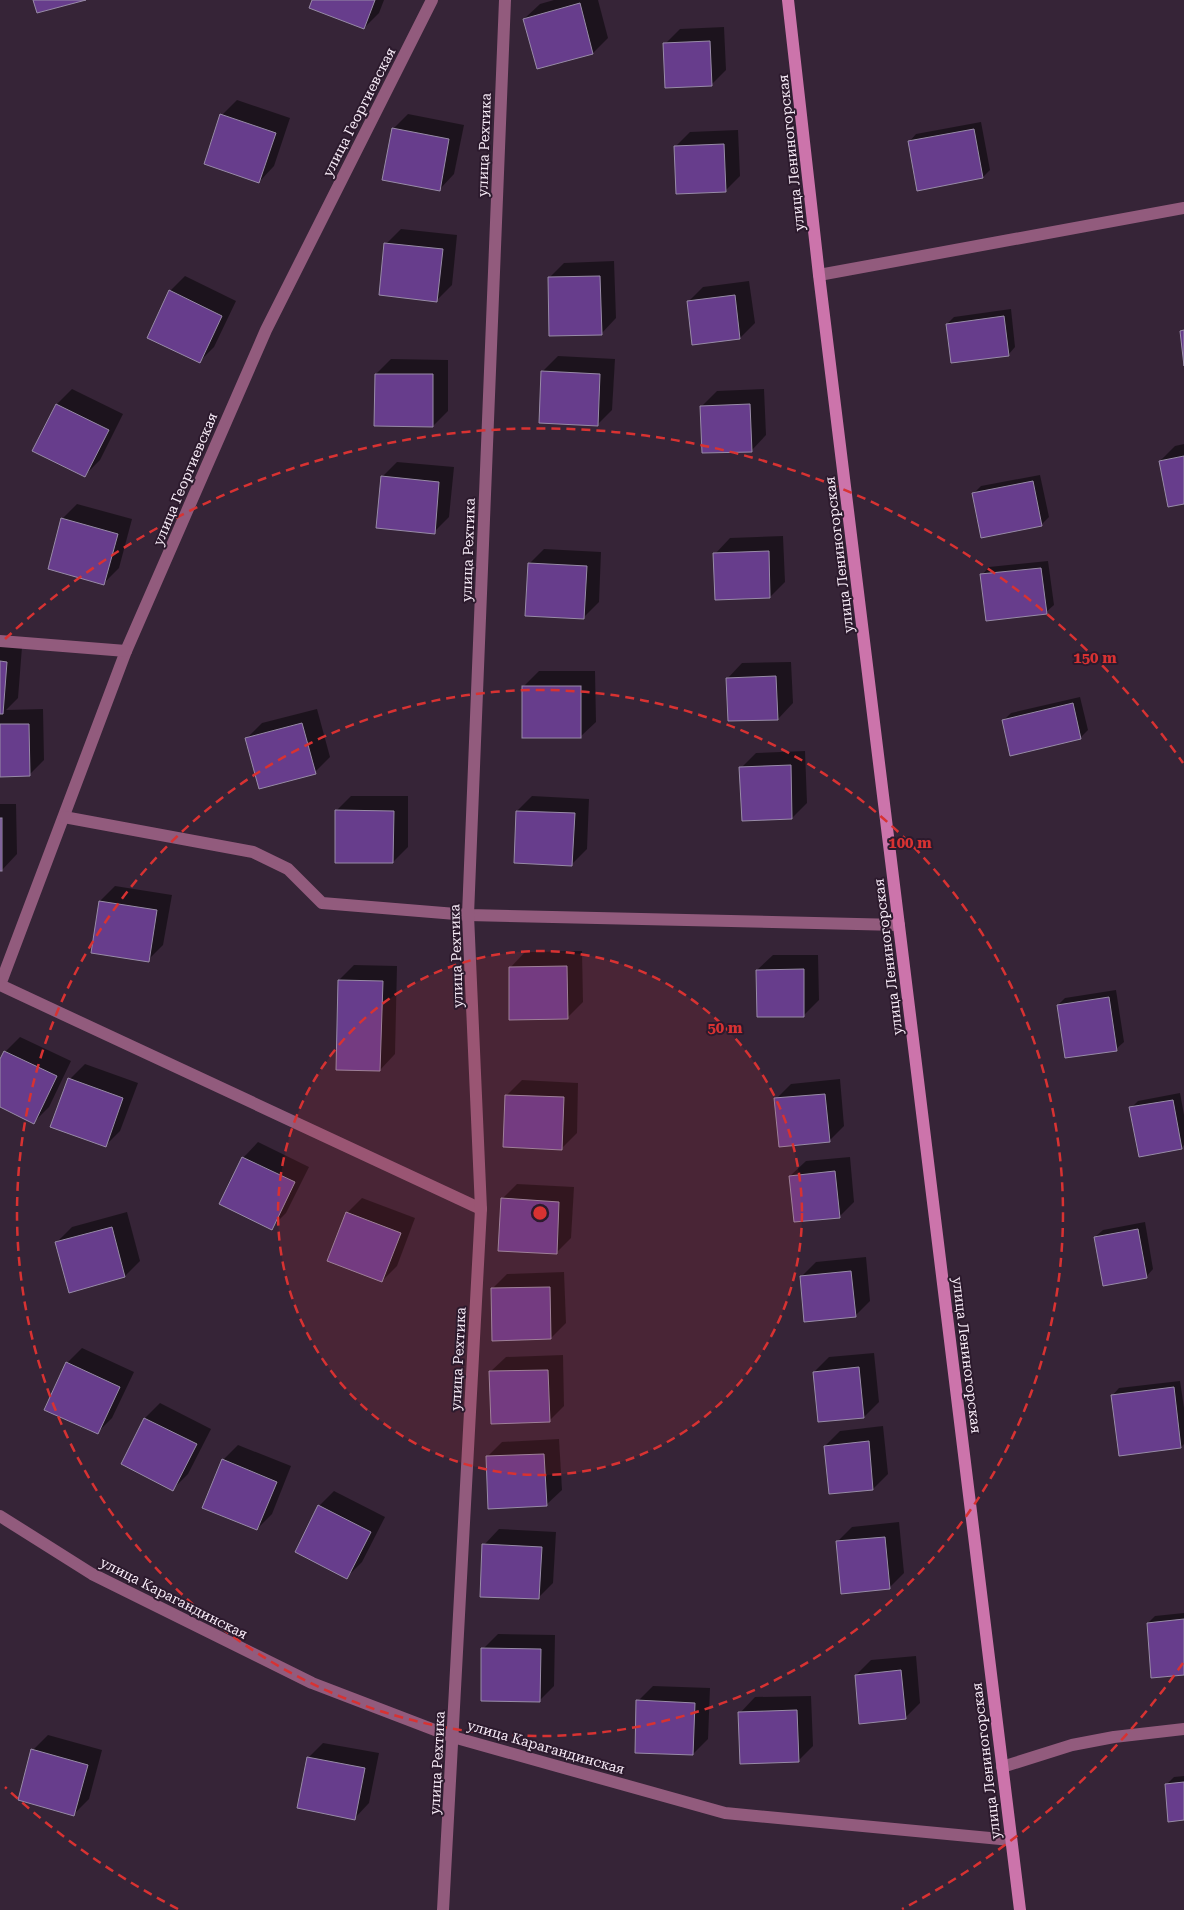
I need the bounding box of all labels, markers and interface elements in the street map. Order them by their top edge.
street label: улица Георгиевская [319,45,399,179]
street label: улица Лениногорская [775,74,807,232]
street label: улица Рехтика [474,92,494,197]
street label: улица Георгиевская [150,410,220,548]
street label: улица Лениногорская [821,476,857,634]
street label: улица Рехтика [458,497,478,602]
text: 150 m [1073,649,1117,667]
text: 100 m [888,834,932,852]
street label: улица Лениногорская [870,878,906,1036]
street label: улица Рехтика [446,903,466,1008]
text: 50 m [707,1019,743,1037]
centre of rings [531,1204,549,1222]
street label: улица Лениногорская [949,1276,985,1434]
street label: улица Рехтика [447,1306,469,1411]
street label: улица Карагандинская [98,1554,250,1642]
street label: улица Лениногорская [968,1682,1004,1840]
street label: улица Рехтика [426,1710,448,1815]
street label: улица Карагандинская [465,1717,627,1777]

